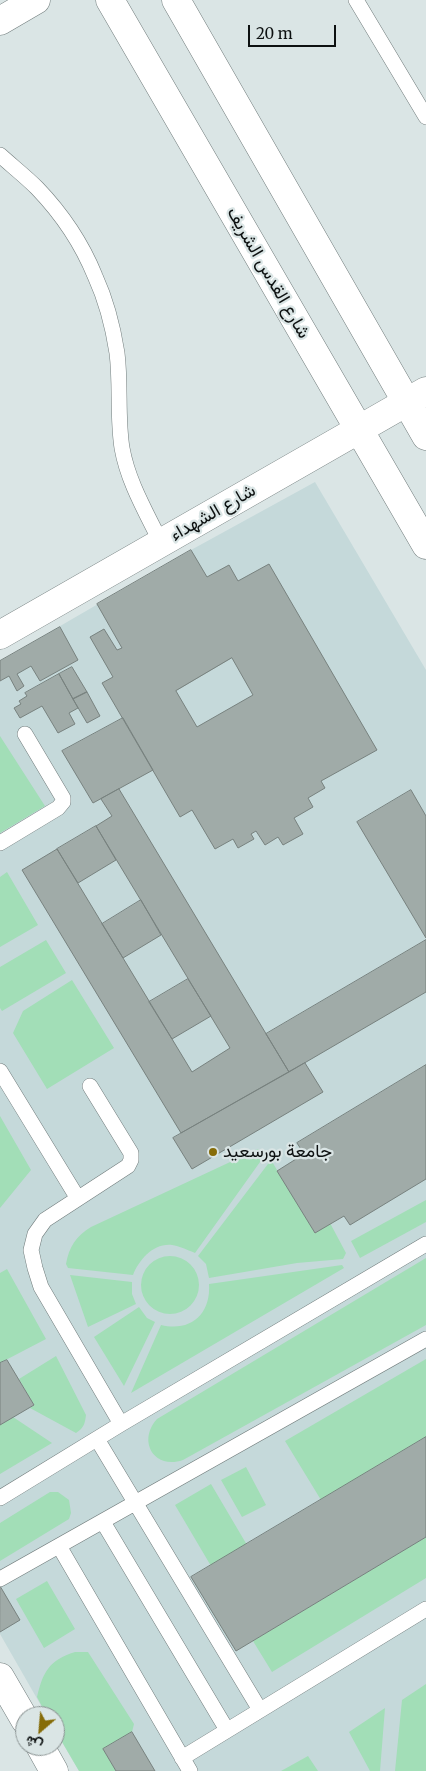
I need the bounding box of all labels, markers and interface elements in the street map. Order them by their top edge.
scale bar [251,15,338,47]
text: 20 m [256,24,293,43]
street label: شارع القدس الشريف [222,204,314,342]
street label: شارع الشهداء [166,480,260,546]
place label: جامعة بورسعيد [223,1141,332,1163]
marker: جامعة بورسعيد [207,1146,219,1158]
north arrow [15,1706,65,1756]
text: ش [22,1732,45,1755]

